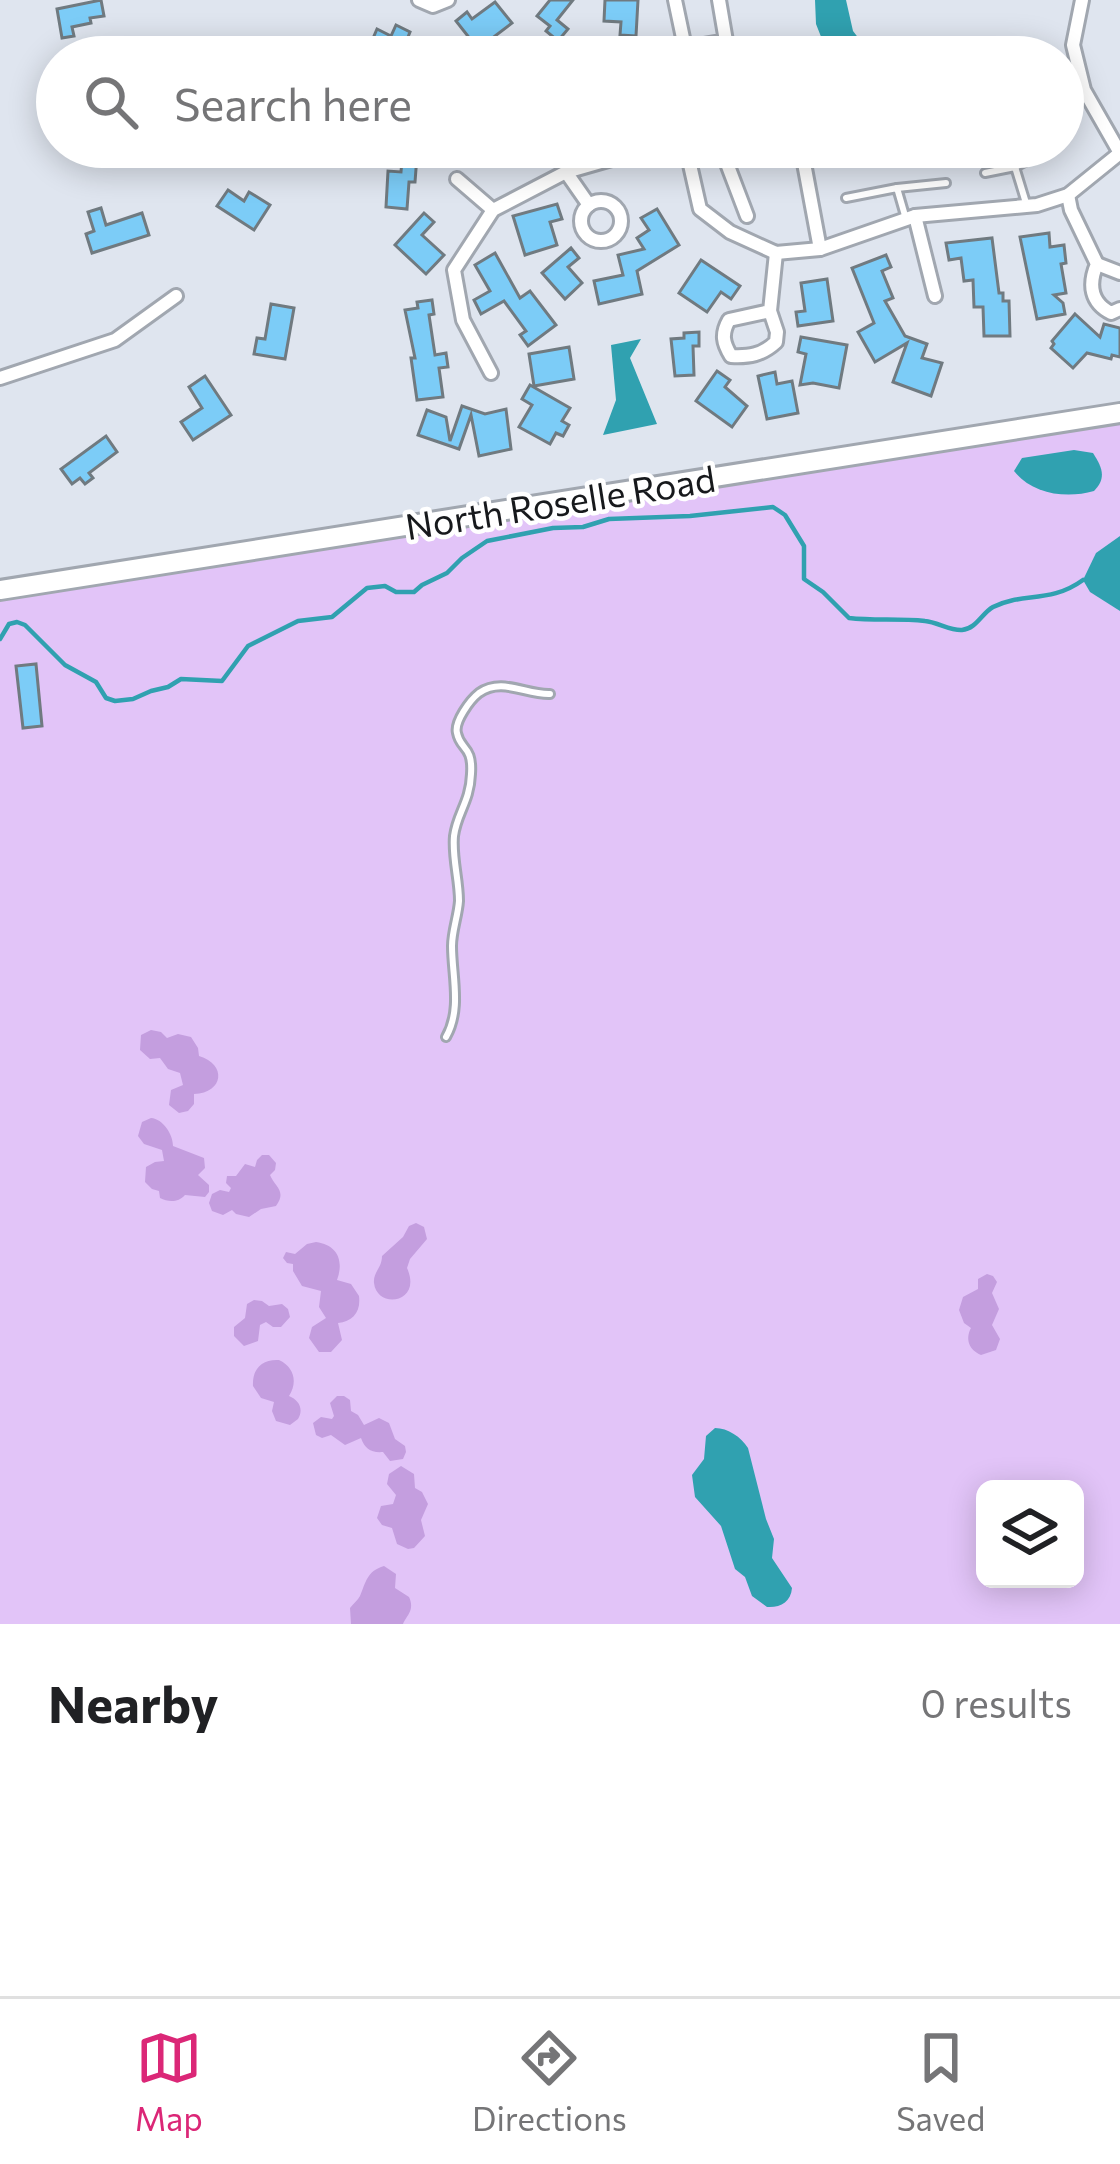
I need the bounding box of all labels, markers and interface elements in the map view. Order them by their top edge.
search box [36,36,1084,168]
icon: search [78,69,144,135]
text: Search here [174,75,412,130]
street label: North Roselle Road [402,455,718,547]
map controls [976,1480,1084,1588]
button: layers [976,1480,1084,1588]
text: Nearby [48,1671,218,1734]
text: 0 results [920,1678,1072,1726]
tab: Map [135,2025,203,2138]
tab: Directions [472,2025,627,2138]
tab: Saved [896,2025,985,2138]

